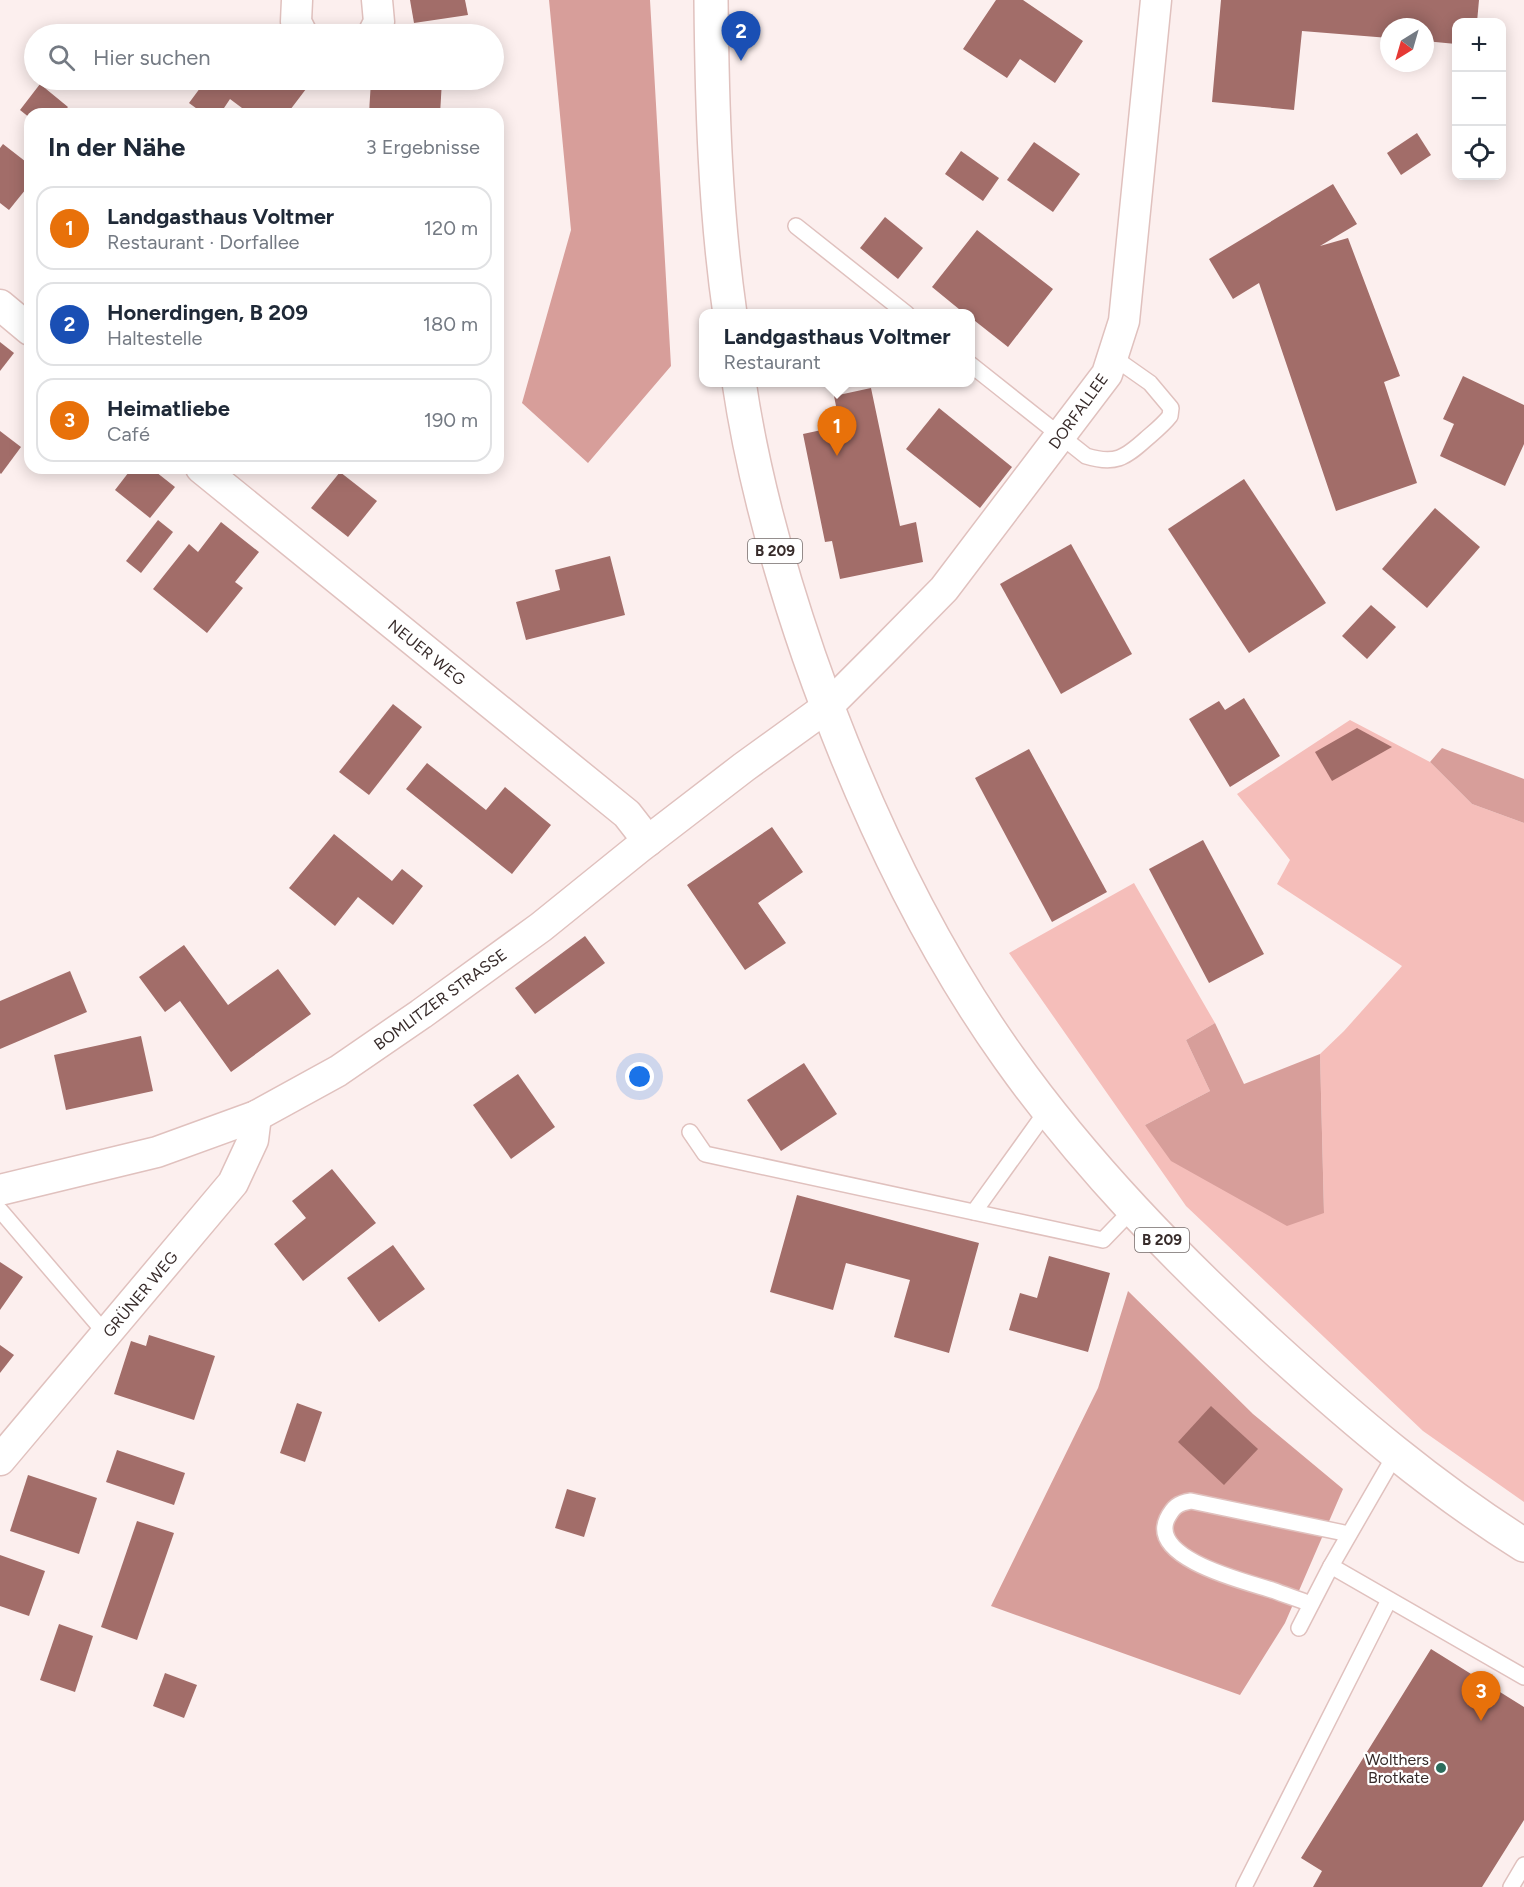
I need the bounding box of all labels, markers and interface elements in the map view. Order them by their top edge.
pin: 2 [722,11,760,61]
north arrow [1380,18,1434,72]
map controls [1452,18,1506,180]
button: + [1452,18,1506,72]
search box [24,24,504,90]
icon: search [45,41,78,74]
text: Hier suchen [93,44,211,71]
button: − [1452,72,1506,126]
button: locate [1452,126,1506,180]
text: In der Nähe [48,131,185,163]
text: 3 Ergebnisse [366,135,480,159]
text: Landgasthaus Voltmer [107,203,334,230]
text: 1 [65,216,74,240]
text: 120 m [424,216,478,240]
text: Restaurant · Dorfallee [107,230,300,254]
text: Honerdingen, B 209 [107,299,308,326]
popup [699,309,975,387]
text: 2 [64,312,75,336]
text: 180 m [423,312,478,336]
text: Landgasthaus Voltmer [723,323,951,350]
text: Haltestelle [107,326,203,350]
text: Restaurant [723,350,821,374]
street label: DORFALLEE [1045,370,1112,453]
text: Heimatliebe [107,395,230,422]
pin: 1 [818,406,856,456]
text: 3 [64,408,75,432]
text: 190 m [424,408,478,432]
text: Café [107,422,150,446]
road number: B 209 [748,539,802,563]
street label: NEUER WEG [384,616,469,689]
street label: BOMLITZER STRASSE [370,945,510,1054]
your location [625,1062,654,1091]
road number: B 209 [1135,1228,1189,1252]
street label: GRÜNER WEG [99,1247,182,1341]
pin: 3 [1462,1672,1500,1721]
place label: Wolthers Brotkate [1365,1750,1429,1787]
marker: Wolthers Brotkate [1434,1761,1448,1775]

